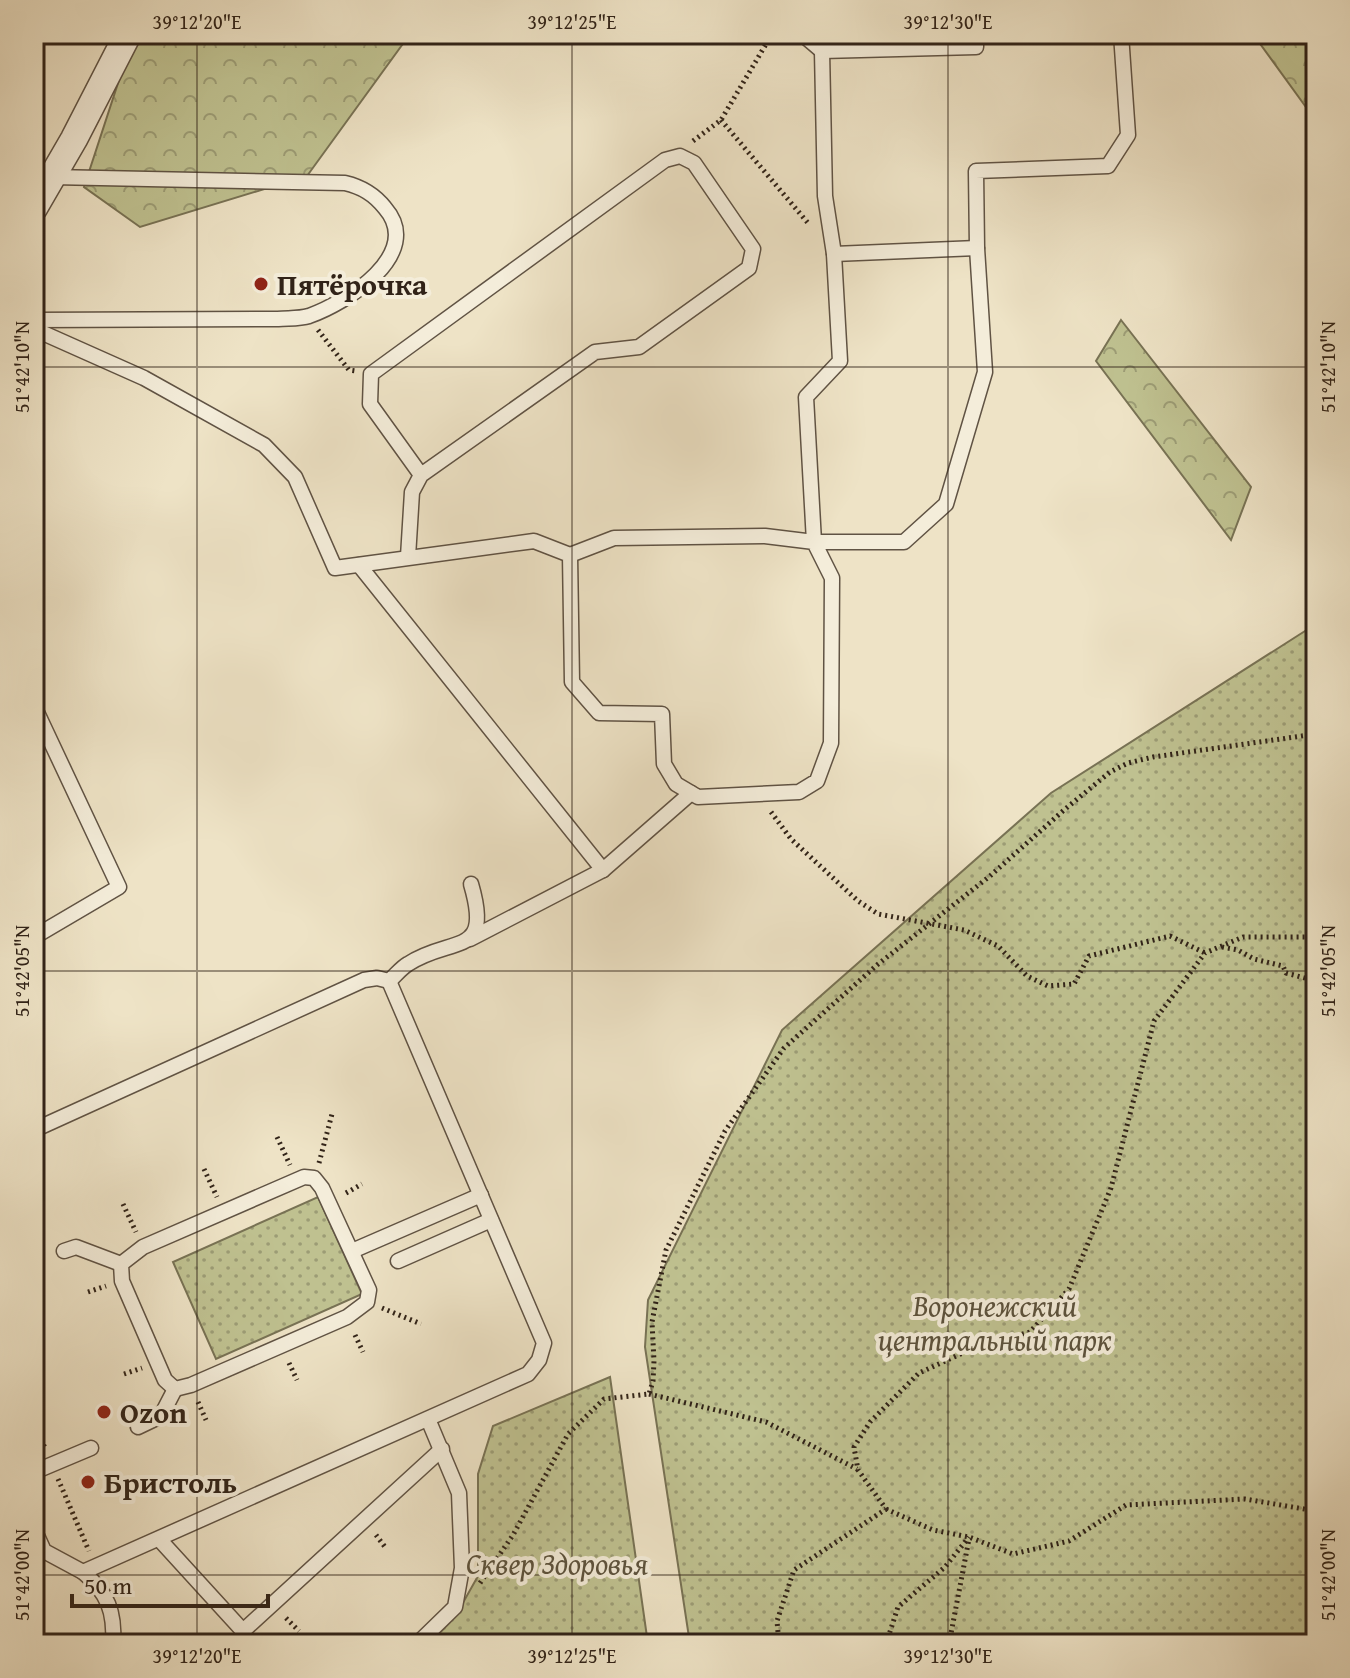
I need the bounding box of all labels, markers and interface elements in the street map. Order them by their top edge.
text: 39°12'20"E [153,7,241,36]
text: 39°12'25"E [528,7,616,36]
text: 39°12'30"E [904,7,992,36]
place label: Пятёрочка [277,262,428,306]
marker: Пятёрочка [252,275,270,293]
text: 51°42'10"N [7,321,36,413]
text: 51°42'10"N [1313,321,1342,413]
text: 51°42'05"N [7,925,36,1017]
text: 51°42'05"N [1313,925,1342,1017]
park label: Воронежский центральный парк [878,1283,1112,1361]
place label: Ozon [120,1390,187,1434]
marker: Ozon [95,1403,113,1421]
place label: Бристоль [104,1460,237,1504]
marker: Бристоль [79,1473,97,1491]
text: 51°42'00"N [7,1529,36,1621]
text: 51°42'00"N [1313,1529,1342,1621]
park label: Сквер Здоровья [466,1541,648,1585]
scale bar [72,1558,268,1608]
text: 50 m [84,1568,132,1603]
text: 39°12'20"E [153,1641,241,1670]
text: 39°12'25"E [528,1641,616,1670]
text: 39°12'30"E [904,1641,992,1670]

